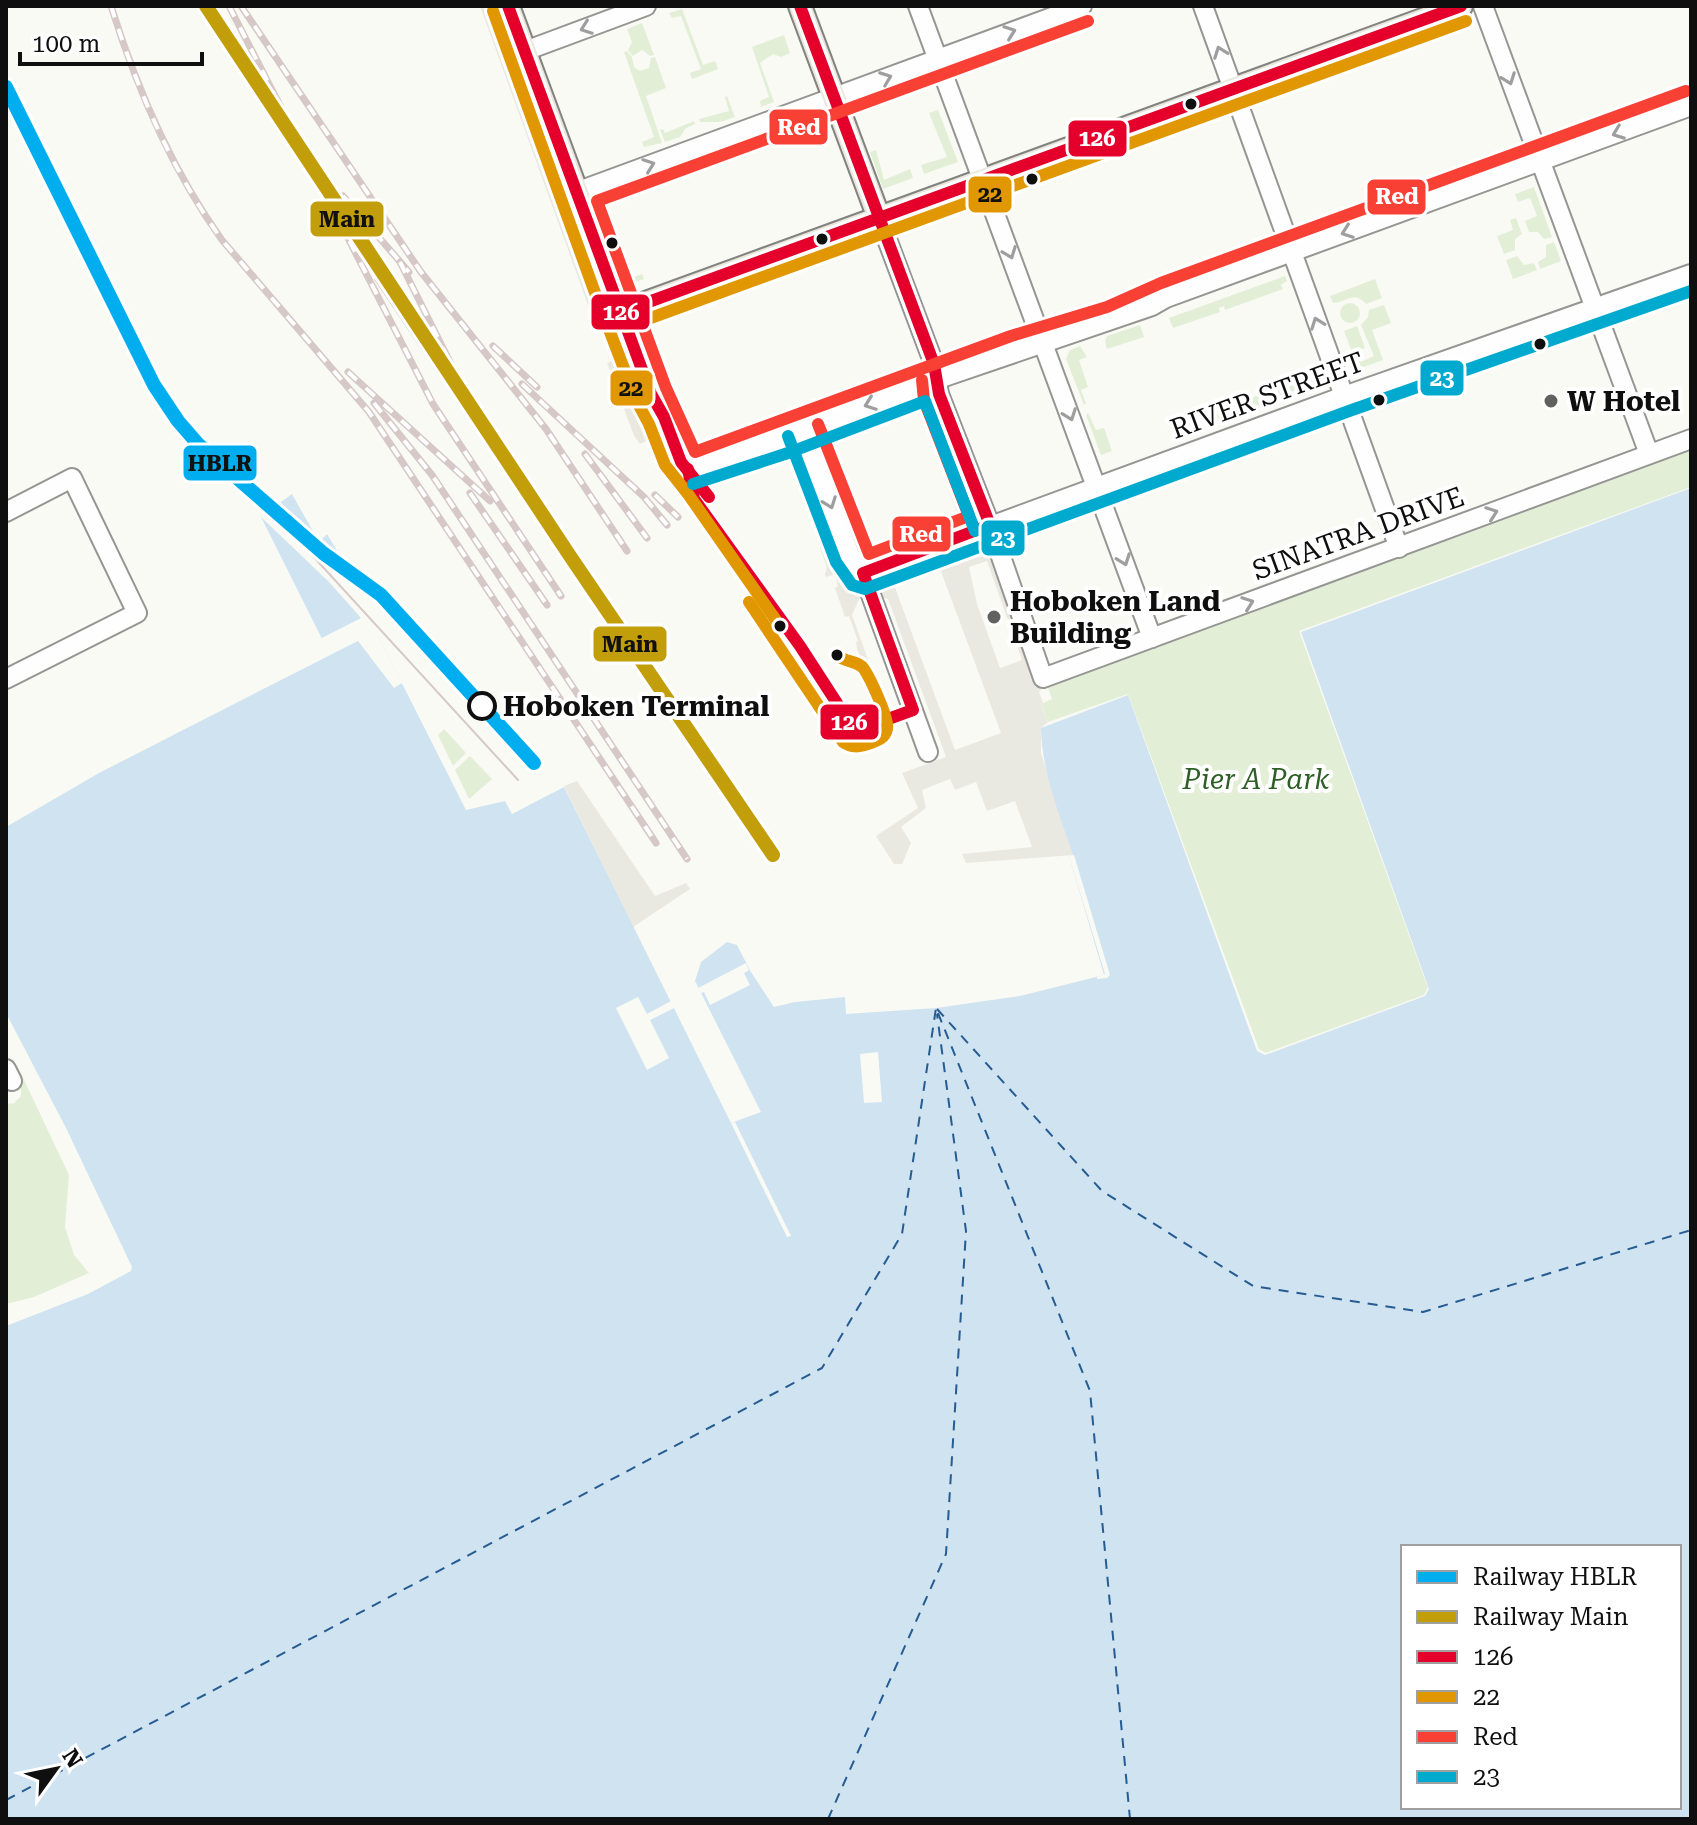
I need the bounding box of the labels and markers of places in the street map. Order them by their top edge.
unlabelled marker [1183,96,1199,112]
unlabelled marker [1024,171,1040,187]
unlabelled marker [814,231,830,247]
unlabelled marker [604,235,620,251]
unlabelled marker [1532,336,1548,352]
place label: W Hotel [1567,385,1680,418]
unlabelled marker [1371,392,1387,408]
marker: W Hotel [1542,392,1560,410]
place label: Hoboken Land Building [1010,585,1221,650]
marker: Hoboken Land Building [985,608,1003,626]
unlabelled marker [772,618,788,634]
unlabelled marker [829,647,845,663]
place label: Hoboken Terminal [503,690,769,723]
marker: Hoboken Terminal [468,692,496,720]

